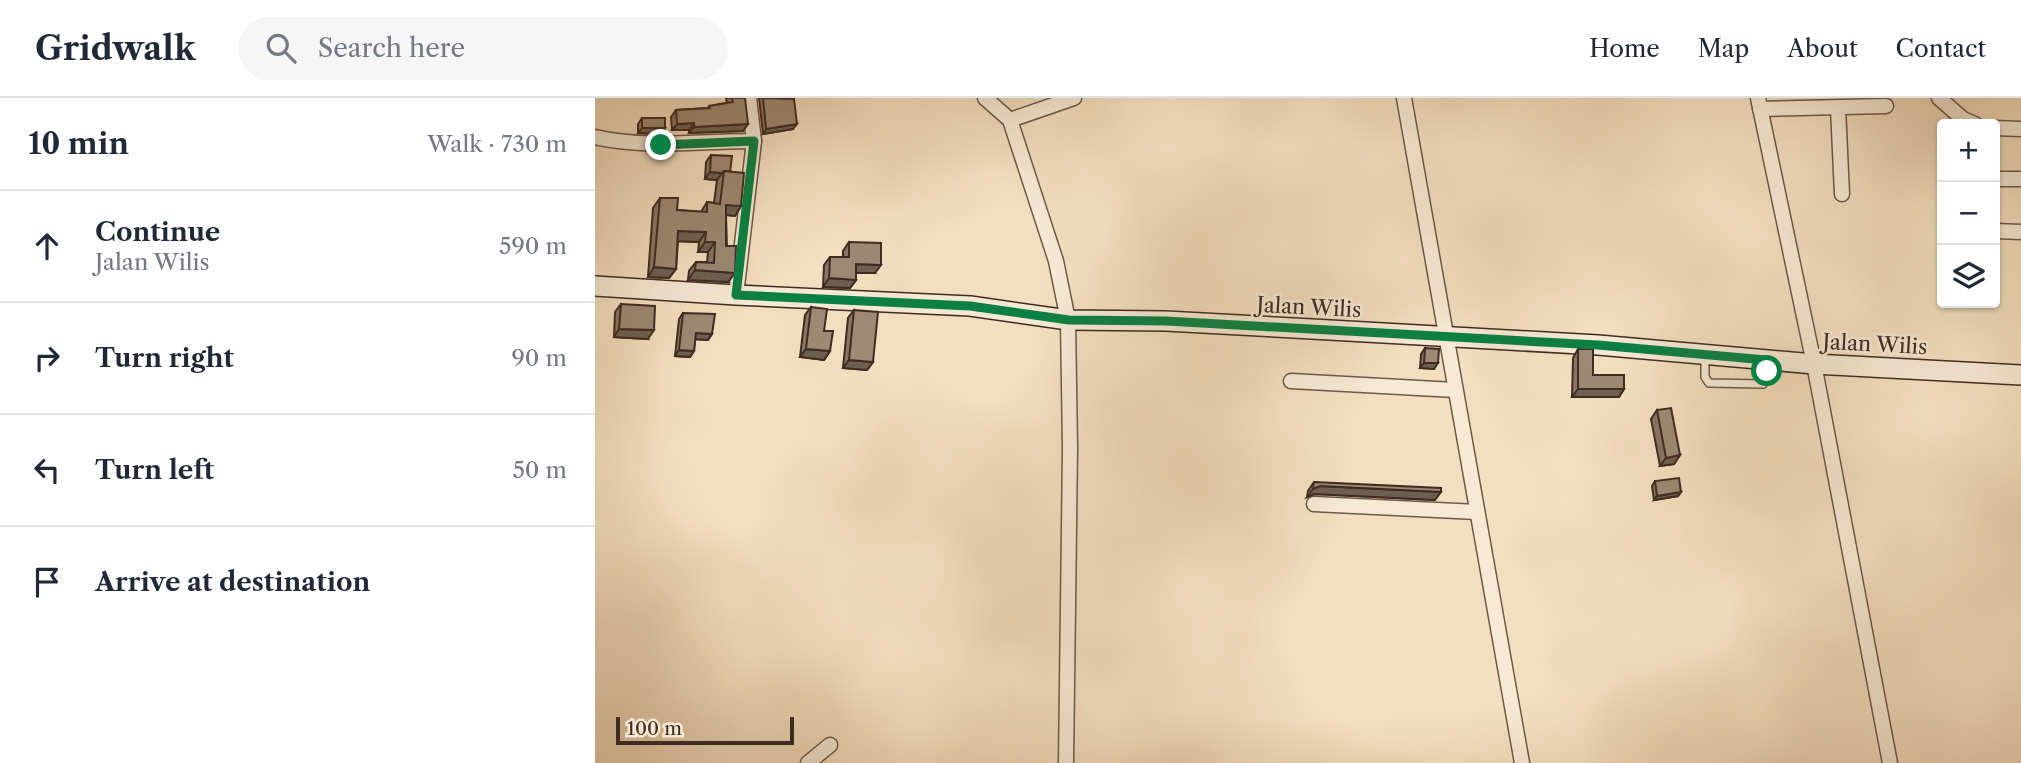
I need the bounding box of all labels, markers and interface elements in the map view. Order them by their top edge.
search box [238,17,728,80]
text: Gridwalk [35,28,196,69]
icon: search [262,29,300,67]
text: Search here [318,32,465,64]
text: Home [1589,34,1660,63]
text: Map [1698,34,1749,63]
text: About [1787,34,1858,63]
text: Contact [1896,34,1986,63]
map controls [1937,119,2000,308]
button: + [1937,119,2000,182]
text: 10 min [28,125,129,162]
route end [645,129,676,160]
text: Walk · 730 m [427,130,567,158]
button: − [1937,182,2000,245]
text: Continue [95,216,220,248]
icon: ahead [28,227,66,265]
text: 590 m [499,232,567,260]
button: layers [1937,245,2000,308]
text: Jalan Wilis [95,248,210,276]
street label: Jalan Wilis [1253,292,1362,322]
street label: Jalan Wilis [1819,329,1928,359]
icon: right [28,339,66,377]
text: Turn right [95,342,234,374]
text: 90 m [511,344,567,372]
route start [1751,355,1782,386]
icon: left [28,451,66,489]
text: Turn left [95,454,214,486]
text: 50 m [512,456,567,484]
icon: arrive [28,563,66,601]
text: Arrive at destination [95,566,370,598]
scale bar [616,714,795,746]
text: 100 m [627,717,682,740]

